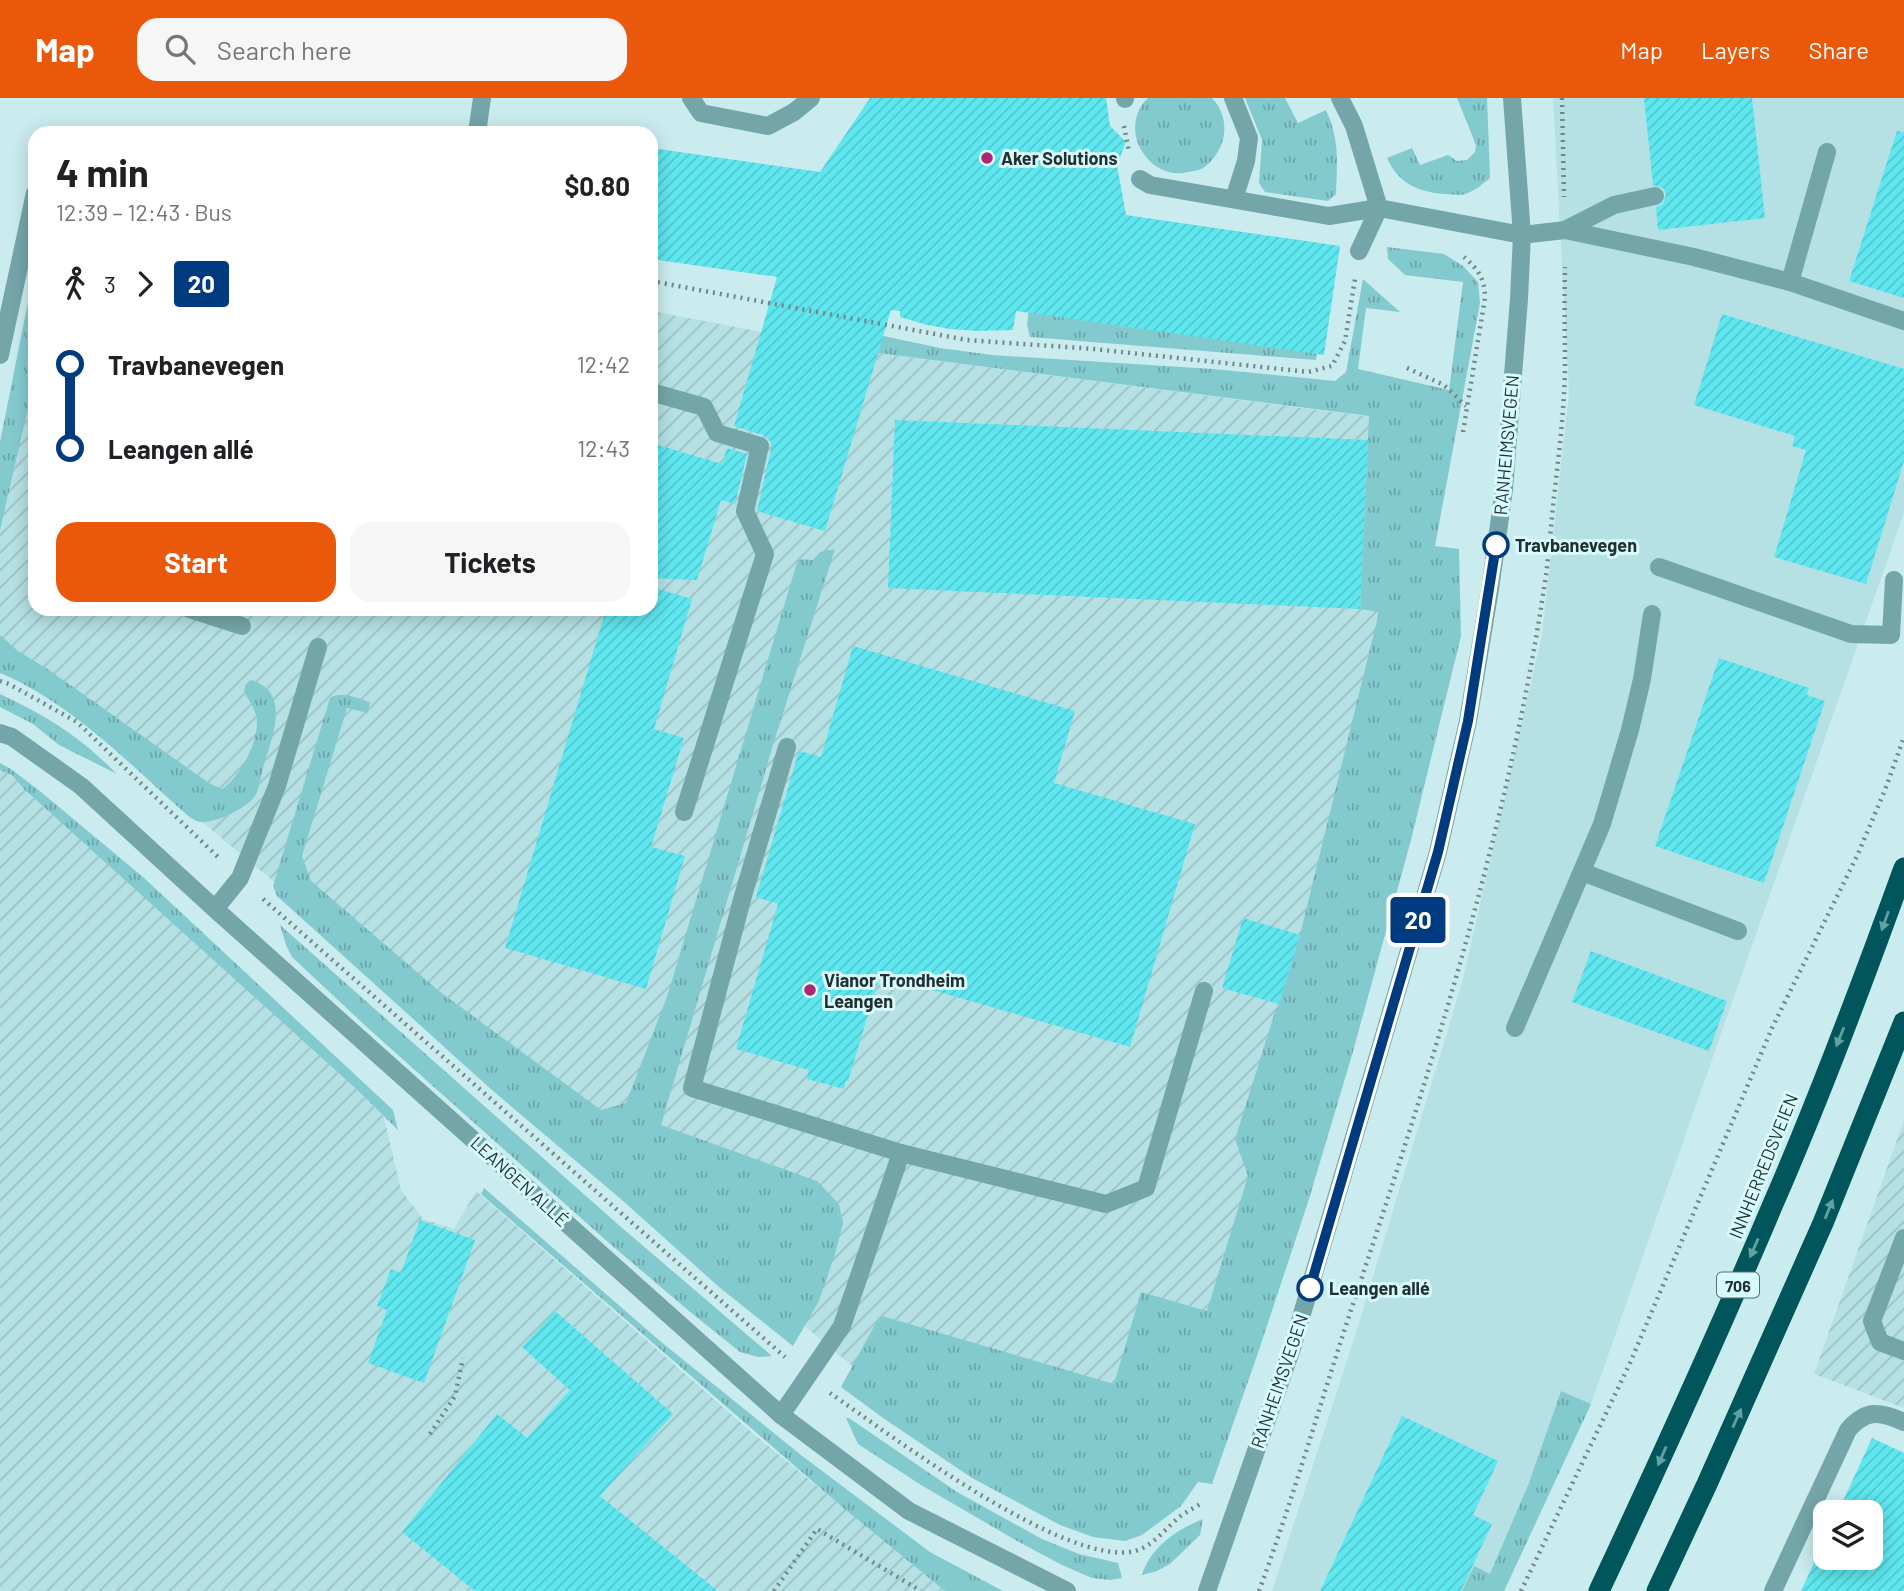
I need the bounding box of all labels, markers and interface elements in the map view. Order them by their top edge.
search box [137,18,627,81]
text: Map [35,29,95,69]
icon: search [161,30,199,68]
text: Search here [217,34,352,65]
text: Map [1620,35,1663,64]
text: Layers [1701,35,1770,64]
text: Share [1808,35,1869,64]
place label: Aker Solutions [1001,147,1117,169]
text: 4 min [56,149,149,195]
marker: Aker Solutions [979,150,995,166]
text: $0.80 [564,170,630,201]
text: 12:39 – 12:43 · Bus [56,198,232,226]
icon: walk [56,265,94,303]
icon: forward [126,265,164,303]
text: 20 [188,269,215,298]
text: 3 [104,270,116,298]
text: Travbanevegen [108,349,284,380]
text: 12:42 [577,350,630,378]
street label: RANHEIMSVEGEN [1489,374,1523,516]
text: Leangen allé [108,433,254,464]
text: 12:43 [577,434,630,462]
button: Start [56,522,336,602]
button: Tickets [350,522,630,602]
marker: Travbanevegen [1483,532,1509,558]
place label: Travbanevegen [1515,534,1637,556]
line badge: 20 [1386,897,1450,943]
text: 20 [1404,905,1432,934]
one-way arrow [1879,910,1890,931]
place label: Vianor Trondheim Leangen [824,969,965,1012]
marker: Vianor Trondheim Leangen [802,982,818,998]
one-way arrow [1834,1027,1845,1048]
street label: INNHERREDSVEIEN [1724,1090,1802,1242]
street label: LEANGEN ALLÉ [467,1131,573,1231]
one-way arrow [1823,1199,1834,1220]
one-way arrow [1748,1238,1760,1258]
road number: 706 [1717,1273,1759,1298]
marker: Leangen allé [1297,1275,1323,1301]
place label: Leangen allé [1329,1277,1430,1299]
street label: RANHEIMSVEGEN [1246,1311,1312,1451]
one-way arrow [1732,1407,1743,1428]
one-way arrow [1656,1446,1668,1466]
map controls [1813,1500,1883,1570]
button: layers [1813,1500,1883,1570]

